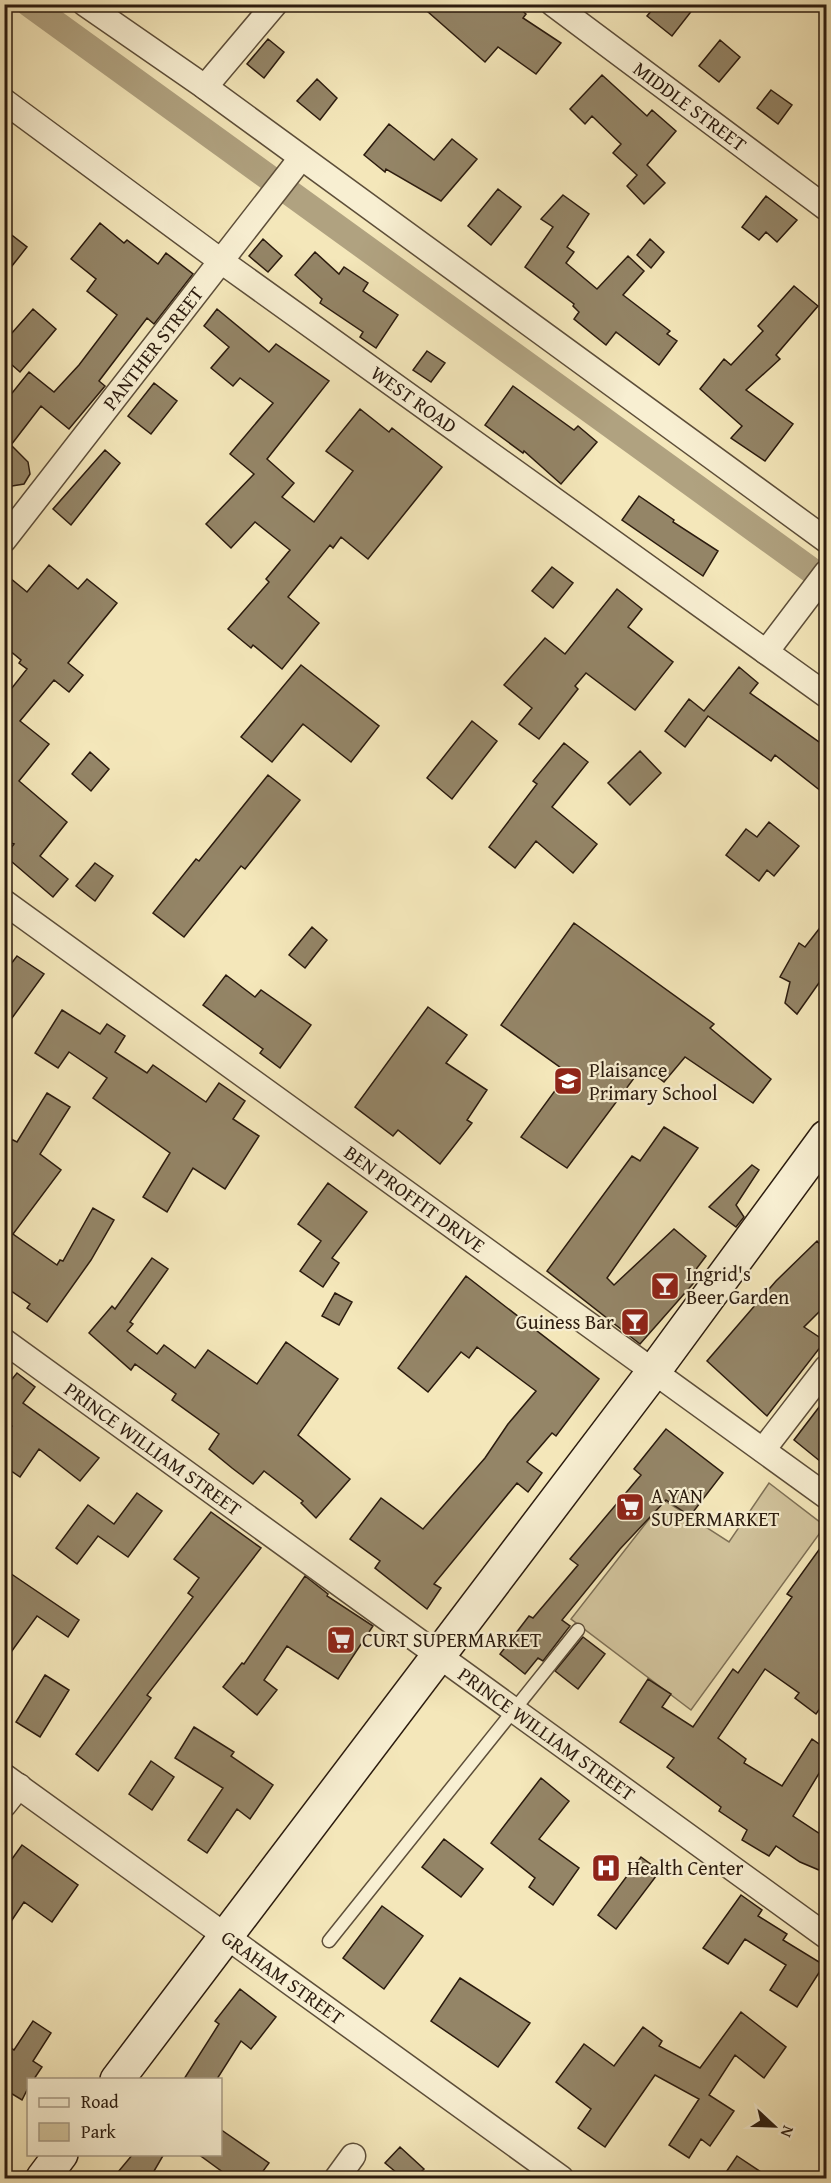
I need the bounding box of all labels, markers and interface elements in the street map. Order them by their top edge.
street label: MIDDLE STREET [627,54,753,158]
street label: PANTHER STREET [95,280,210,416]
street label: WEST ROAD [365,358,463,440]
place label: Plaisance Primary School [589,1055,718,1107]
school or university icon: Plaisance Primary School [552,1065,584,1097]
street label: BEN PROFFIT DRIVE [339,1138,492,1259]
place label: Ingrid's Beer Garden [686,1259,789,1311]
bar icon: Ingrid's Beer Garden [649,1270,681,1302]
bar icon: Guiness Bar [619,1306,651,1338]
place label: Guiness Bar [516,1307,614,1336]
street label: PRINCE WILLIAM STREET [59,1374,248,1523]
place label: A YAN SUPERMARKET [651,1481,780,1533]
supermarket icon: A YAN SUPERMARKET [614,1491,646,1523]
supermarket icon: CURT SUPERMARKET [325,1624,357,1656]
place label: CURT SUPERMARKET [362,1625,541,1654]
street label: PRINCE WILLIAM STREET [452,1659,642,1808]
hospital icon: Health Center [590,1852,622,1884]
place label: Health Center [627,1853,744,1882]
street label: GRAHAM STREET [216,1923,351,2031]
legend [27,2078,222,2156]
text: Road [81,2088,119,2115]
north arrow [744,2096,804,2156]
text: Park [81,2118,117,2145]
text: N [775,2122,801,2141]

